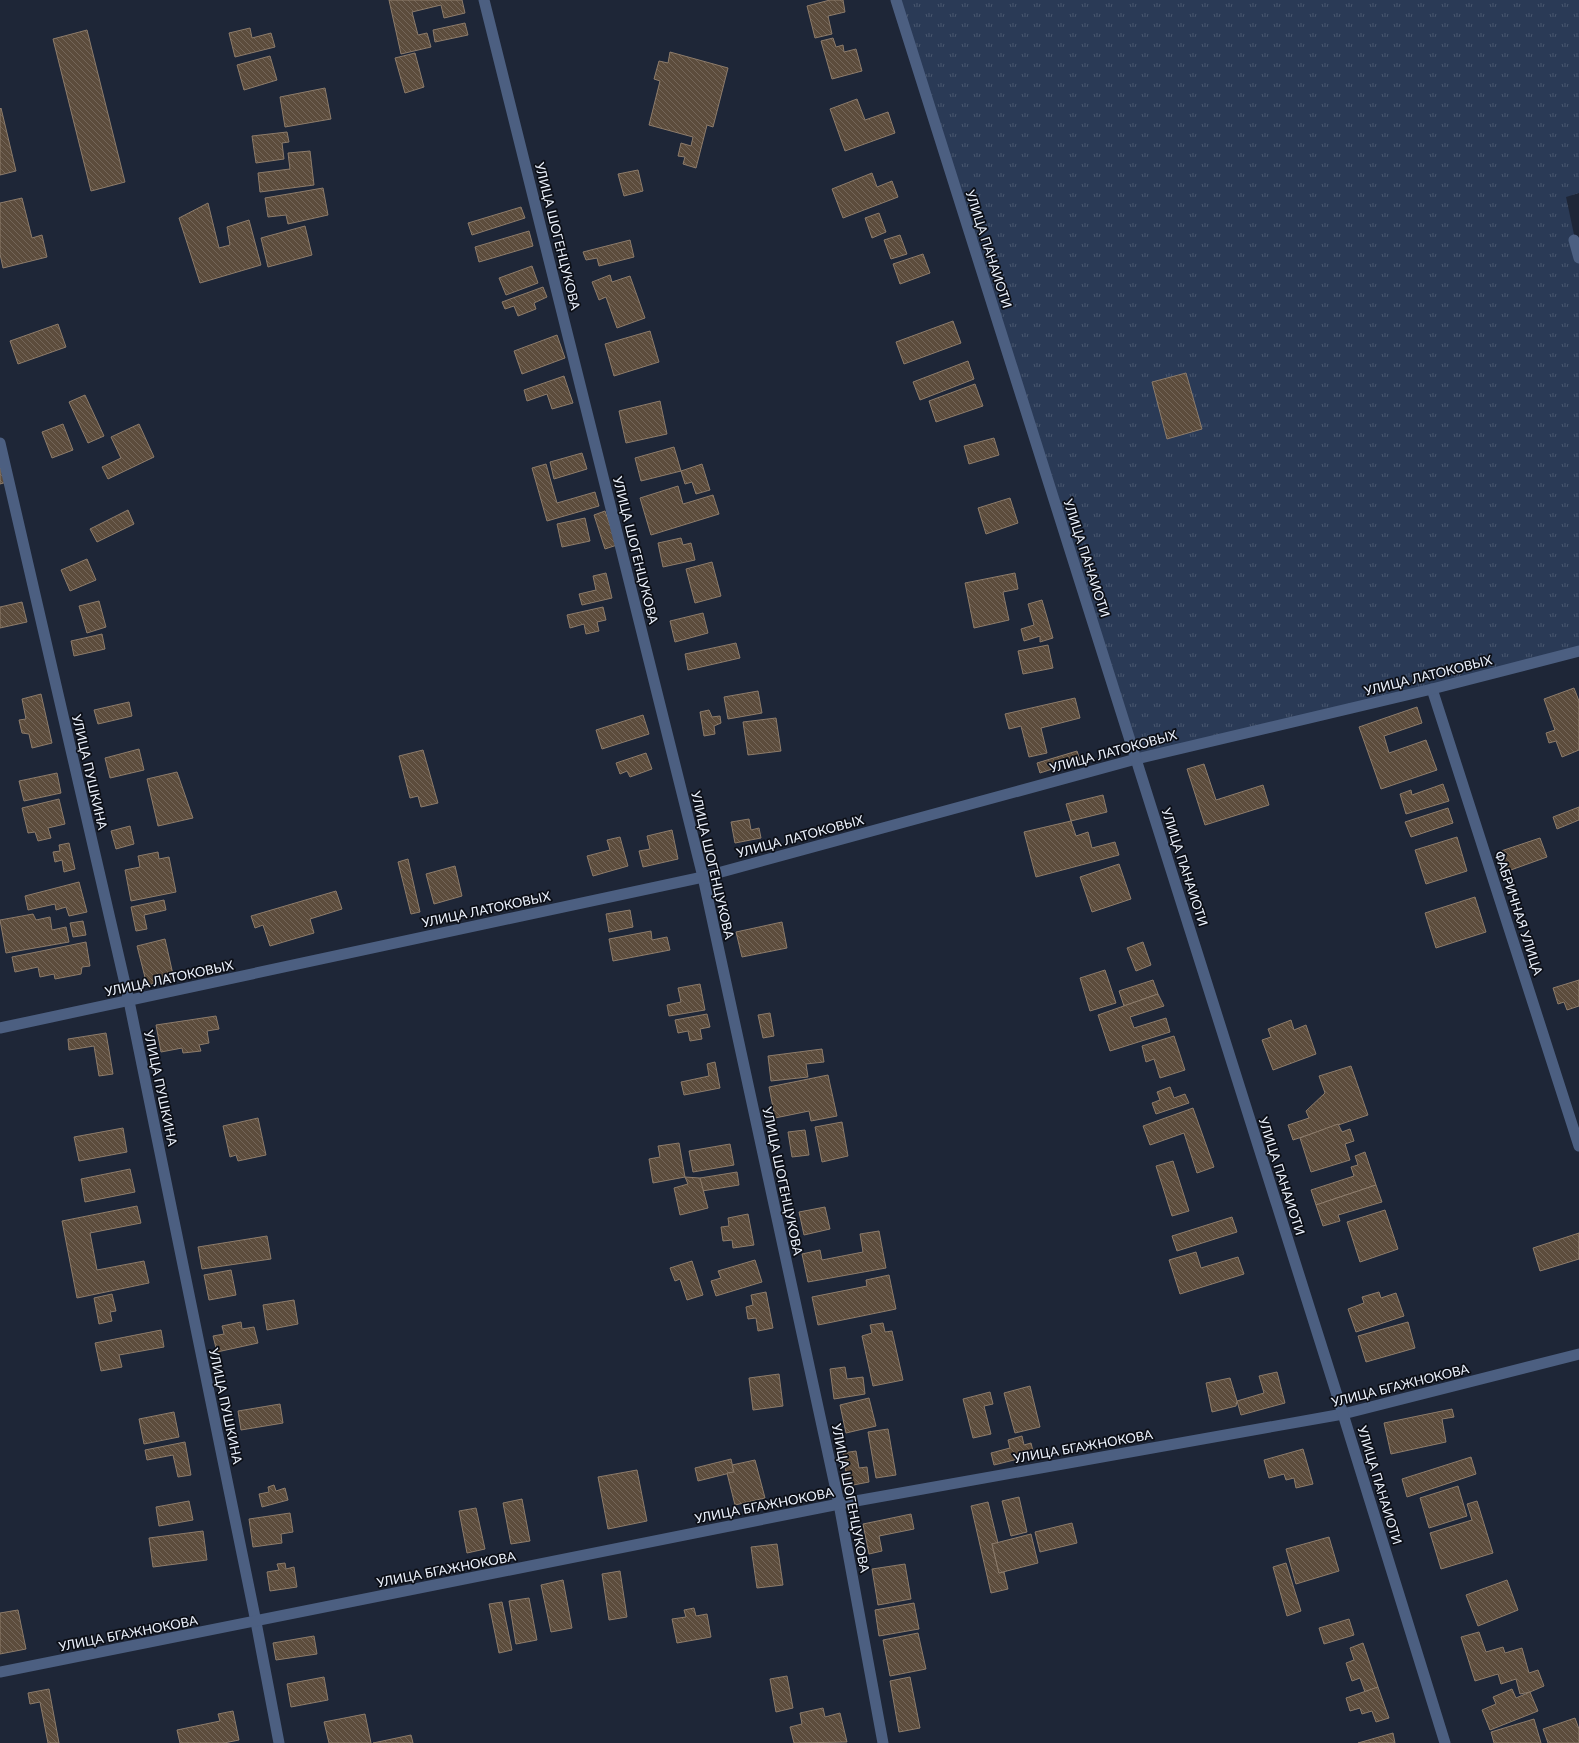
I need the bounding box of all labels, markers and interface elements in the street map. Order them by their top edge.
street label: УЛИЦА ШОГЕНЦУКОВА [532,161,584,312]
street label: УЛИЦА ПАНАИОТИ [962,188,1016,310]
street label: УЛИЦА ШОГЕНЦУКОВА [610,475,662,626]
street label: УЛИЦА ПАНАИОТИ [1060,497,1114,619]
street label: УЛИЦА ЛАТОКОВЫХ [1362,651,1494,699]
street label: УЛИЦА ПУШКИНА [69,713,111,832]
street label: УЛИЦА ЛАТОКОВЫХ [1048,726,1179,776]
street label: УЛИЦА ШОГЕНЦУКОВА [688,789,738,941]
street label: УЛИЦА ПАНАИОТИ [1158,806,1212,928]
street label: УЛИЦА ЛАТОКОВЫХ [735,811,866,861]
street label: ФАБРИЧНАЯ УЛИЦА [1491,849,1547,977]
street label: УЛИЦА ЛАТОКОВЫХ [420,887,552,930]
street label: УЛИЦА ЛАТОКОВЫХ [103,956,235,999]
street label: УЛИЦА ПУШКИНА [141,1029,181,1148]
street label: УЛИЦА ШОГЕНЦУКОВА [759,1105,807,1257]
street label: УЛИЦА ПАНАИОТИ [1255,1115,1309,1237]
street label: УЛИЦА ПУШКИНА [206,1347,246,1466]
street label: УЛИЦА БГАЖНОКОВА [1330,1360,1471,1410]
street label: УЛИЦА ШОГЕНЦУКОВА [829,1422,873,1574]
street label: УЛИЦА ПАНАИОТИ [1354,1424,1406,1546]
street label: УЛИЦА БГАЖНОКОВА [1012,1426,1154,1466]
street label: УЛИЦА БГАЖНОКОВА [693,1484,835,1526]
street label: УЛИЦА БГАЖНОКОВА [375,1548,517,1590]
street label: УЛИЦА БГАЖНОКОВА [57,1612,199,1654]

